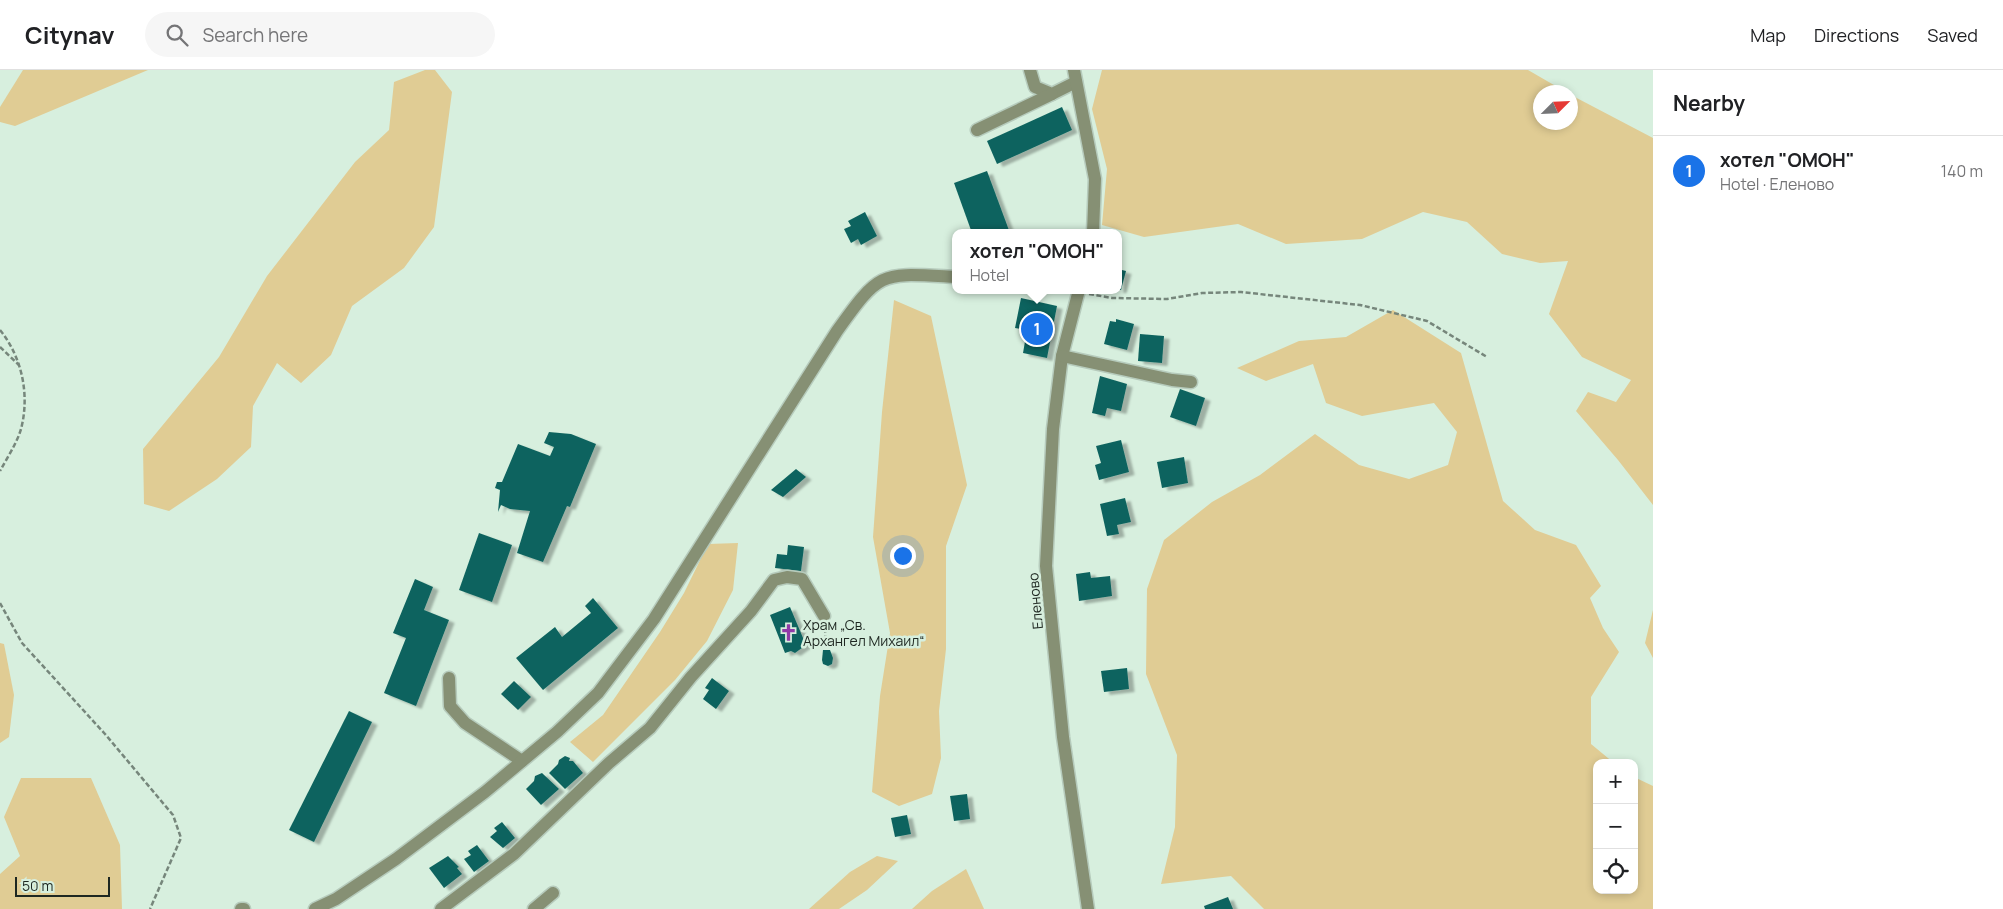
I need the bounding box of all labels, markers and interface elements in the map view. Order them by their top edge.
search box [145,12,495,57]
text: Citynav [25,18,115,51]
icon: search [163,21,191,49]
text: Search here [203,22,308,48]
text: Map [1750,23,1786,47]
text: Directions [1814,23,1899,47]
text: Saved [1927,23,1978,47]
north arrow [1533,85,1578,130]
text: Nearby [1673,89,1745,117]
text: хотел "ОМОН" [1720,147,1855,173]
text: 1 [1685,160,1693,182]
text: 140 m [1941,160,1983,182]
text: Hotel · Еленово [1720,173,1834,195]
popup [952,229,1122,294]
text: хотел "ОМОН" [970,238,1104,264]
text: Hotel [970,264,1009,286]
pin: 1 [1021,310,1053,348]
your location [890,543,916,569]
street label: Еленово [1023,572,1047,630]
place label: Храм „Св. Архангел Михаил“ [803,615,924,650]
church icon: Храм „Св. Архангел Михаил“ [779,622,799,642]
map controls [1593,759,1638,894]
button: + [1593,759,1638,804]
button: − [1593,804,1638,849]
button: locate [1593,849,1638,894]
scale bar [15,874,110,897]
text: 50 m [22,876,53,895]

